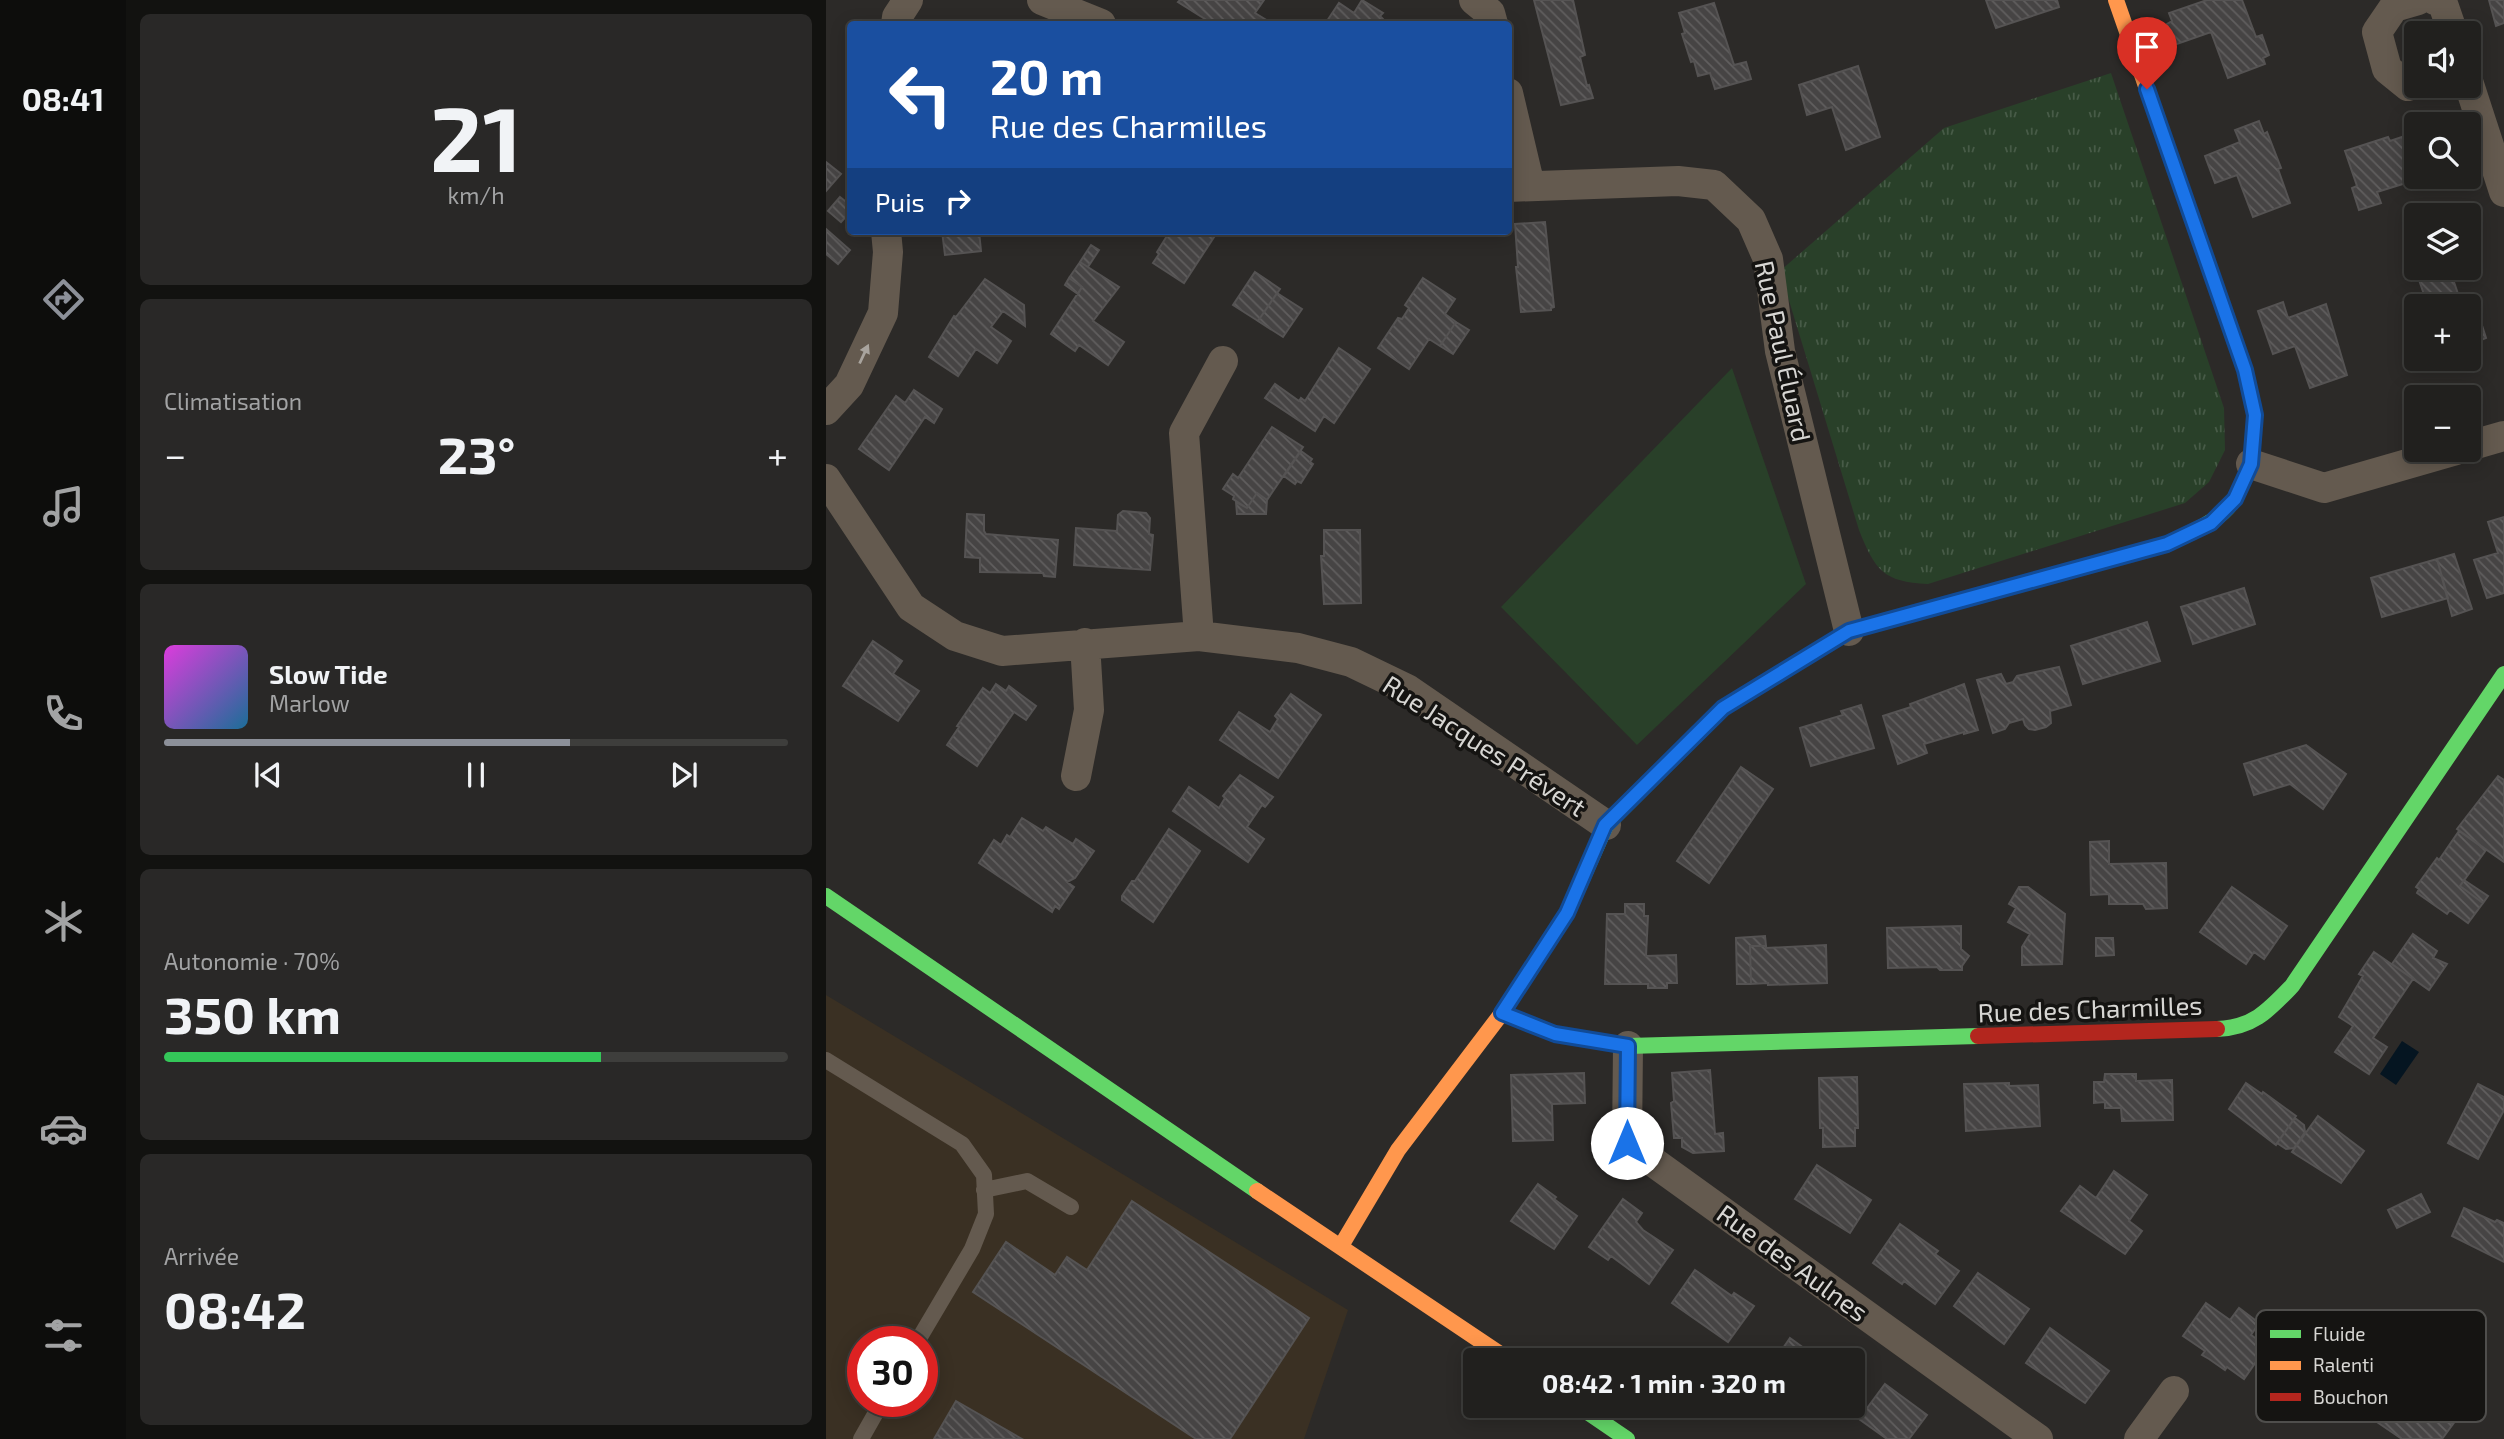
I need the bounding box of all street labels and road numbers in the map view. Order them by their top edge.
street label: Rue Paul Éluard [1750,258,1818,444]
street label: Rue Jacques Prévert [1378,668,1592,822]
street label: Rue des Charmilles [1977,989,2203,1027]
street label: Rue des Aulnes [1712,1197,1874,1327]

